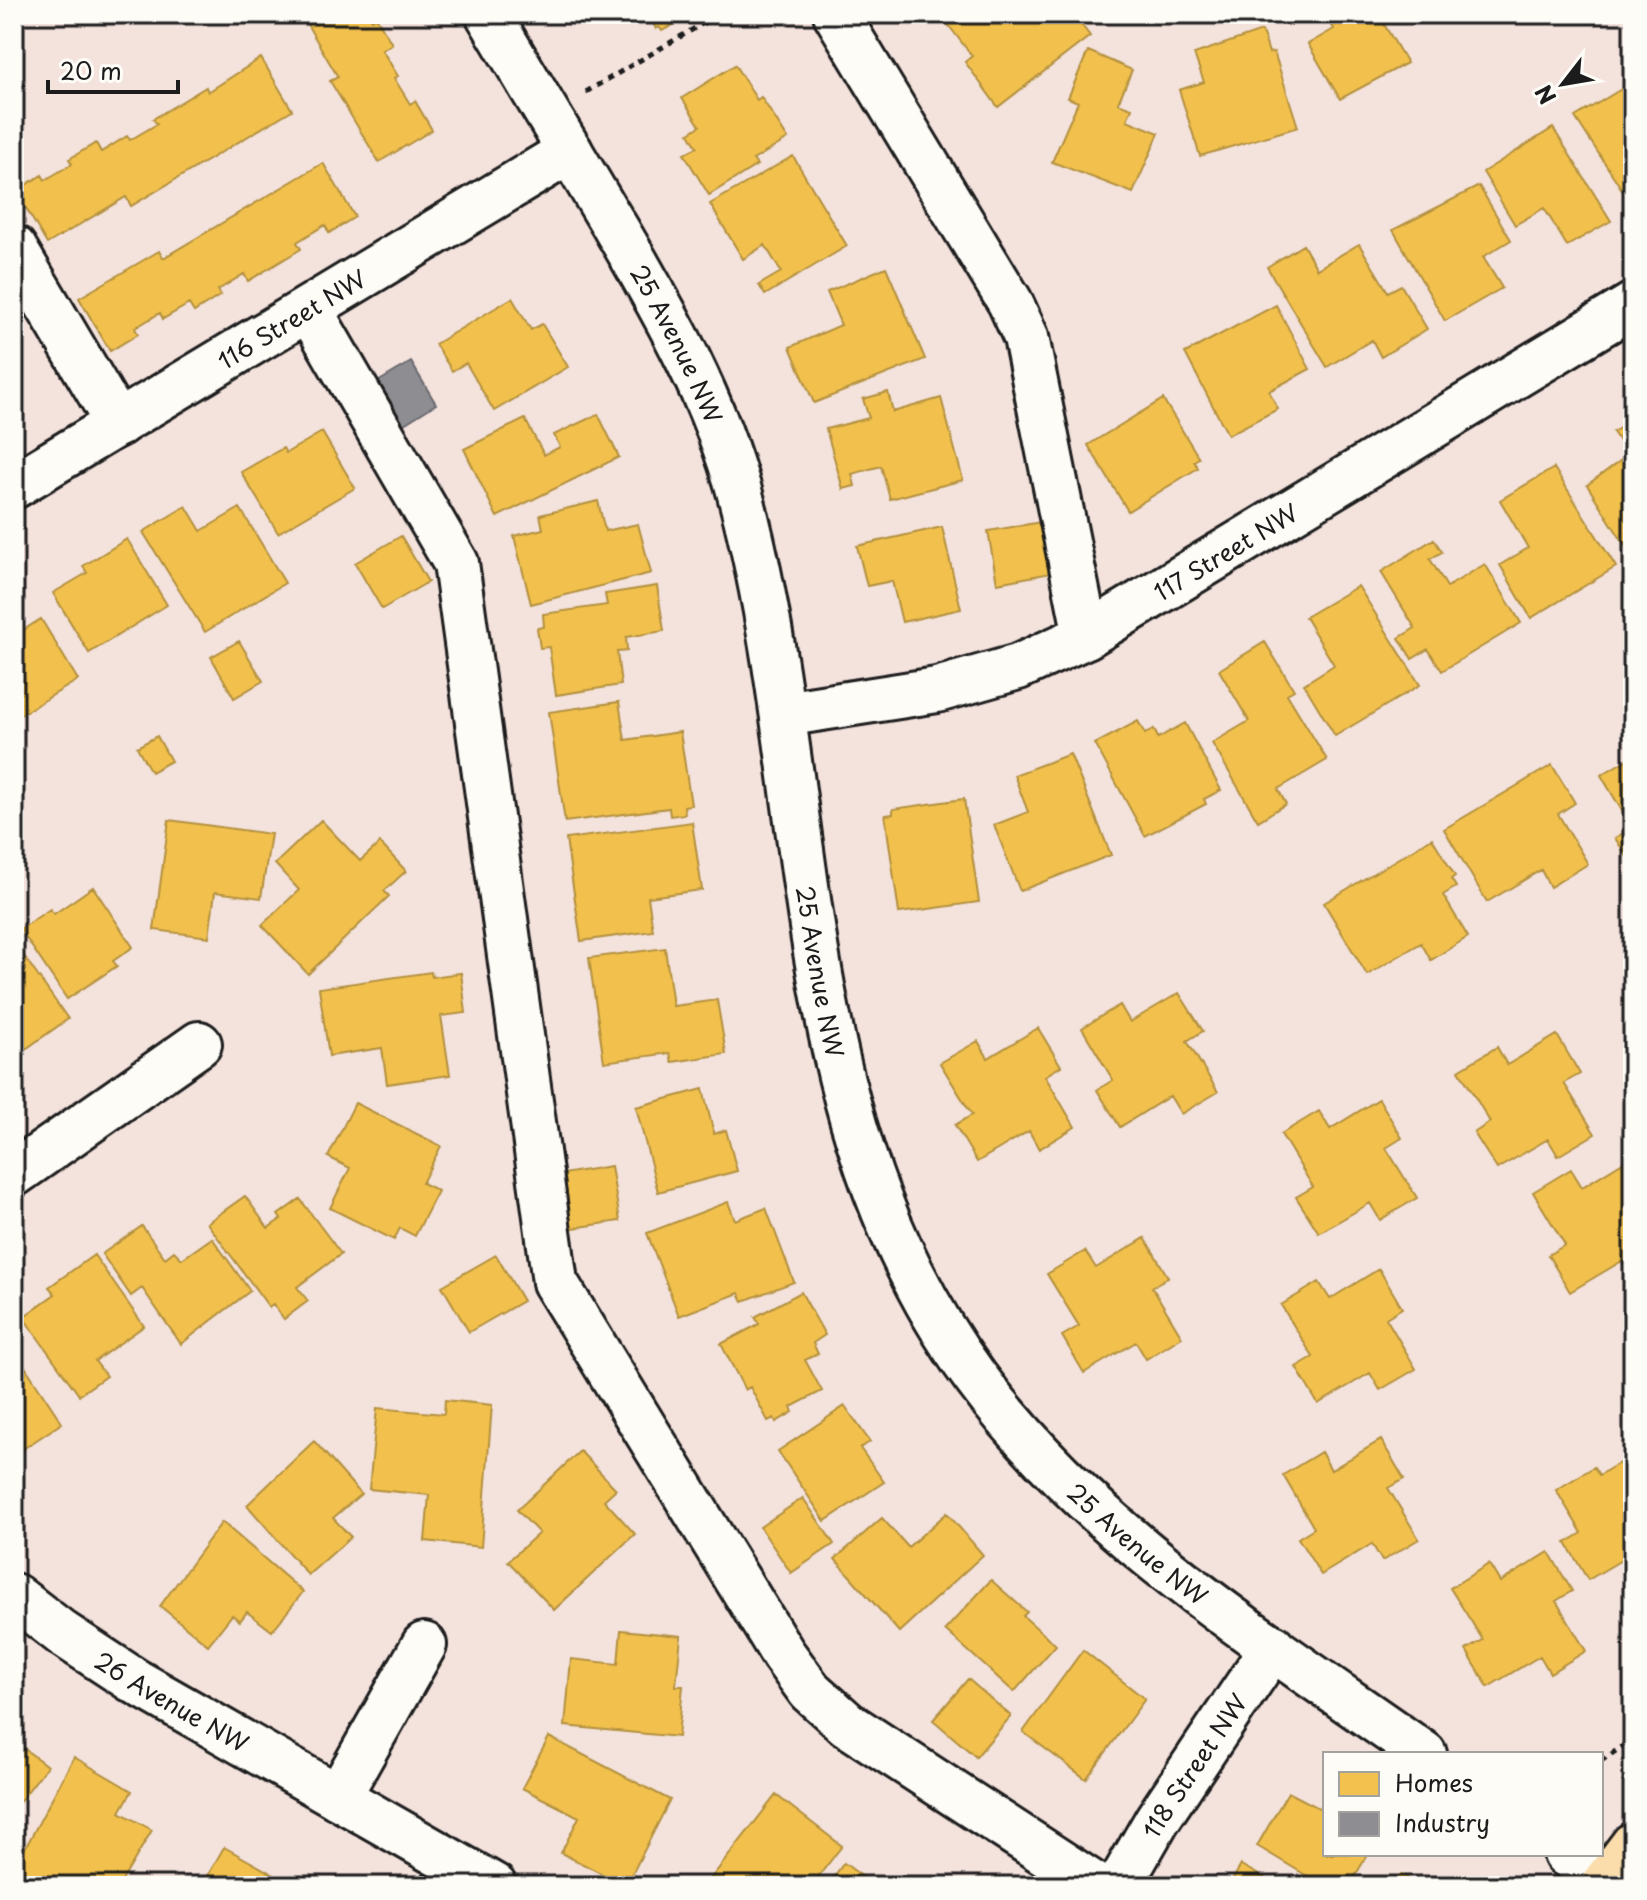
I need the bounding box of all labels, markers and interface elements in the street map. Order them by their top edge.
scale bar [48,44,178,94]
north arrow [1523,44,1603,124]
text: 20 m [60,52,122,88]
text: N [1526,79,1563,111]
street label: 25 Avenue NW [622,257,732,428]
street label: 116 Street NW [210,260,373,378]
street label: 117 Street NW [1147,494,1305,609]
street label: 25 Avenue NW [788,883,854,1061]
street label: 25 Avenue NW [1060,1474,1216,1613]
street label: 26 Avenue NW [88,1642,256,1761]
street label: 118 Street NW [1133,1686,1255,1844]
legend [1323,1752,1603,1856]
text: Homes [1395,1764,1473,1800]
text: Industry [1395,1804,1490,1840]

